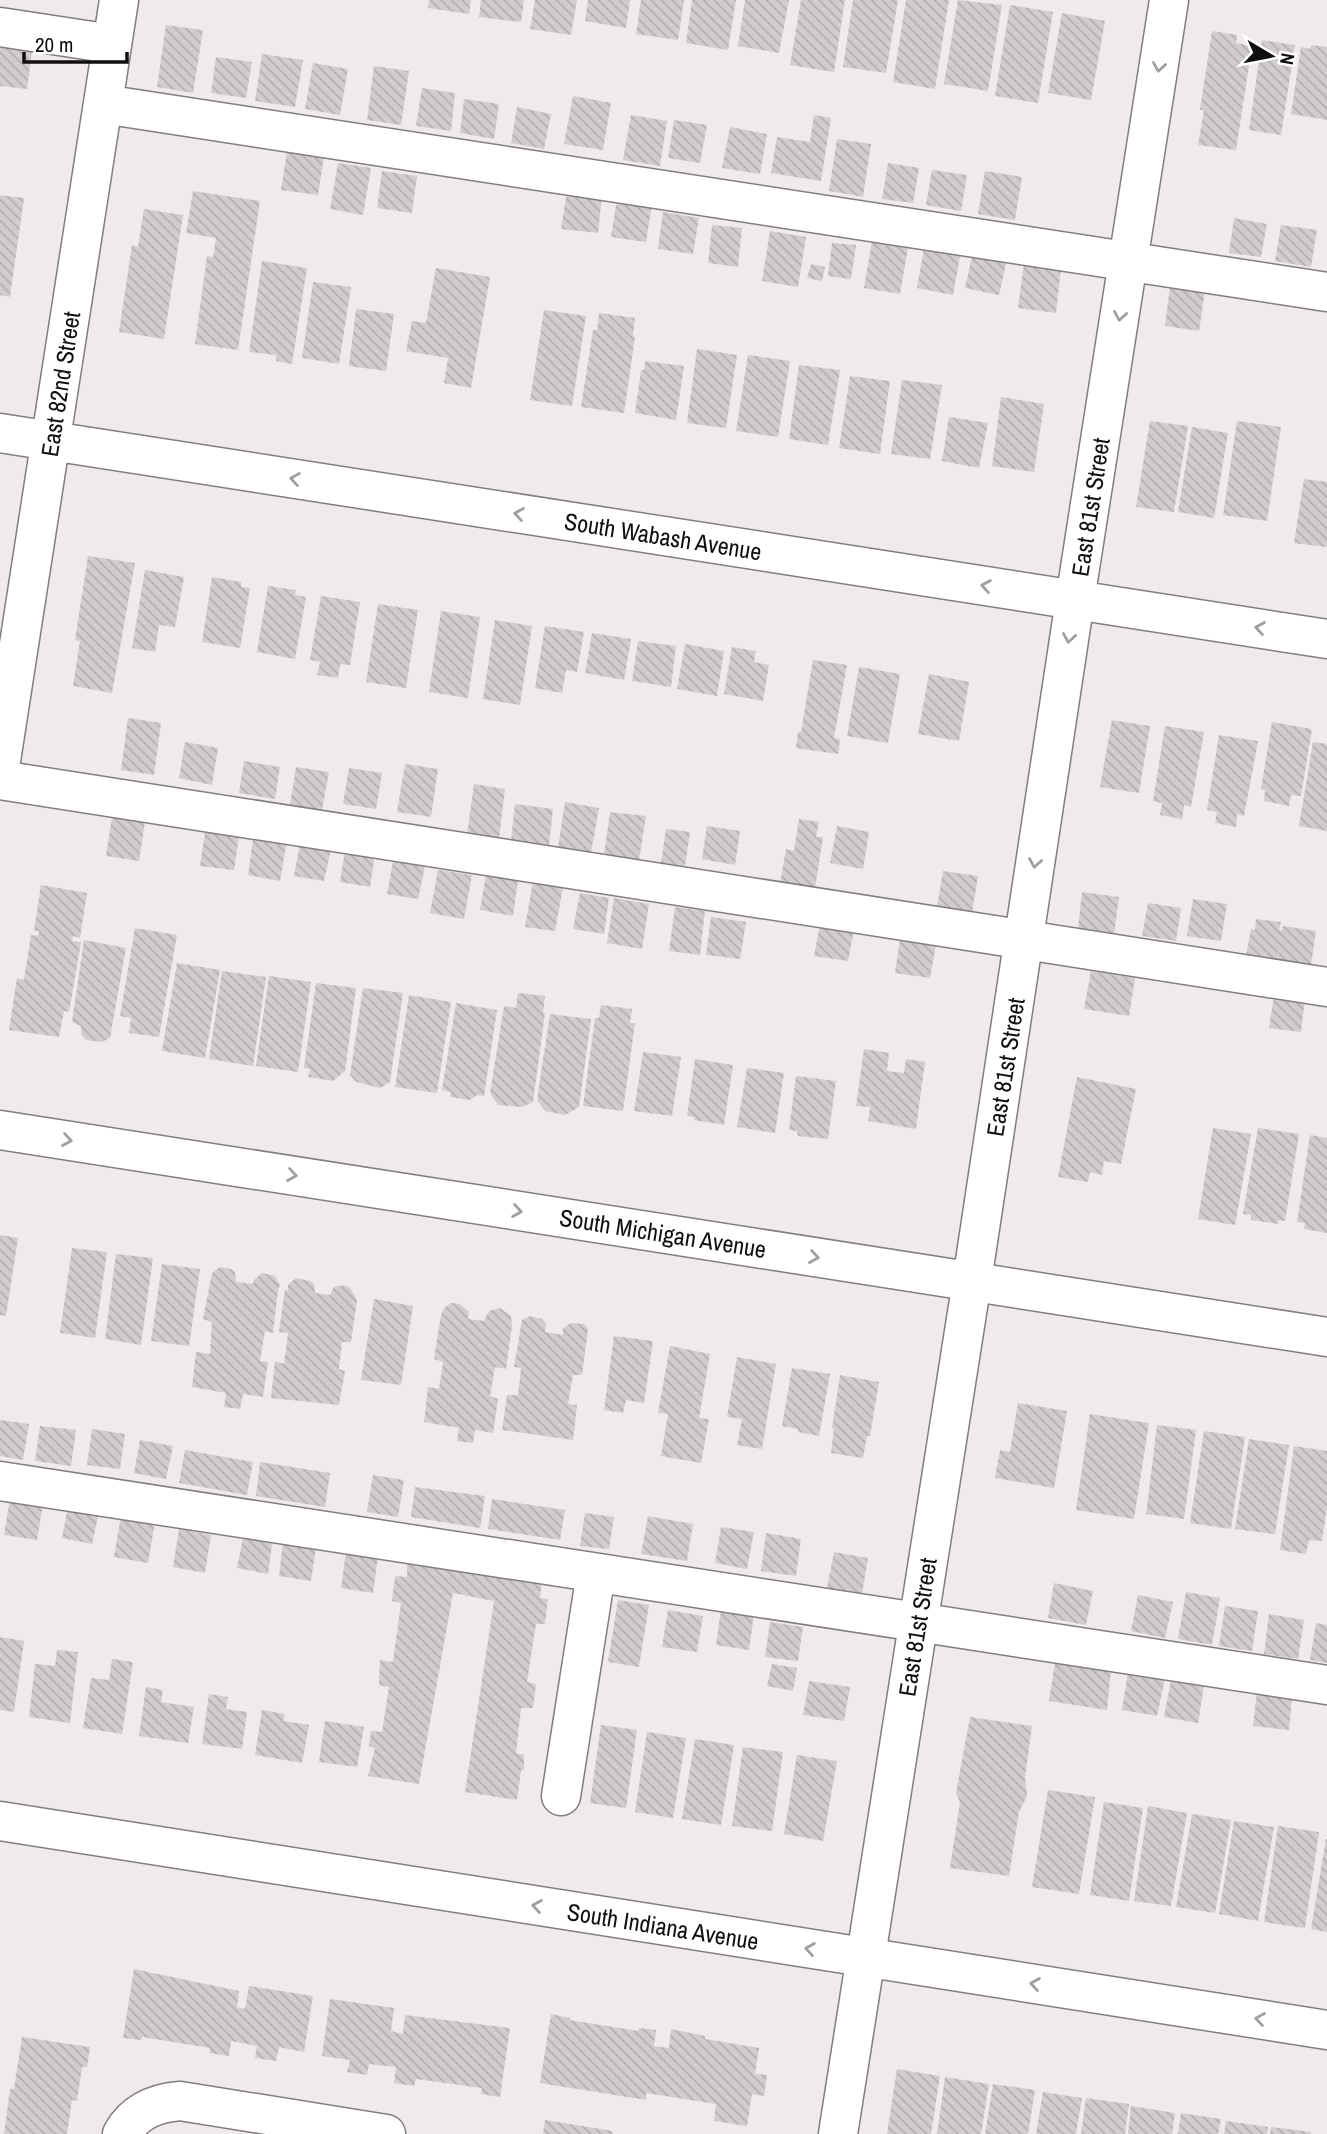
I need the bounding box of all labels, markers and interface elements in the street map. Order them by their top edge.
scale bar [24,21,128,65]
north arrow [1236,21,1306,91]
text: 20 m [35,30,73,59]
text: N [1274,51,1302,67]
one-way arrow [1152,62,1167,73]
street label: East 82nd Street [33,309,87,459]
one-way arrow [1113,311,1128,322]
street label: East 81st Street [1063,435,1117,579]
one-way arrow [289,472,300,487]
street label: South Wabash Avenue [562,505,764,567]
one-way arrow [513,507,525,522]
one-way arrow [980,579,992,594]
one-way arrow [1254,621,1265,636]
one-way arrow [1062,632,1077,644]
one-way arrow [1028,857,1043,869]
street label: East 81st Street [978,995,1032,1139]
one-way arrow [62,1133,73,1148]
one-way arrow [286,1168,298,1183]
street label: South Michigan Avenue [557,1201,769,1265]
one-way arrow [511,1203,523,1218]
one-way arrow [809,1249,820,1264]
street label: East 81st Street [890,1555,944,1699]
street label: South Indiana Avenue [565,1895,761,1957]
one-way arrow [531,1899,543,1914]
one-way arrow [804,1942,816,1957]
one-way arrow [1029,1977,1041,1992]
one-way arrow [1254,2012,1265,2027]

